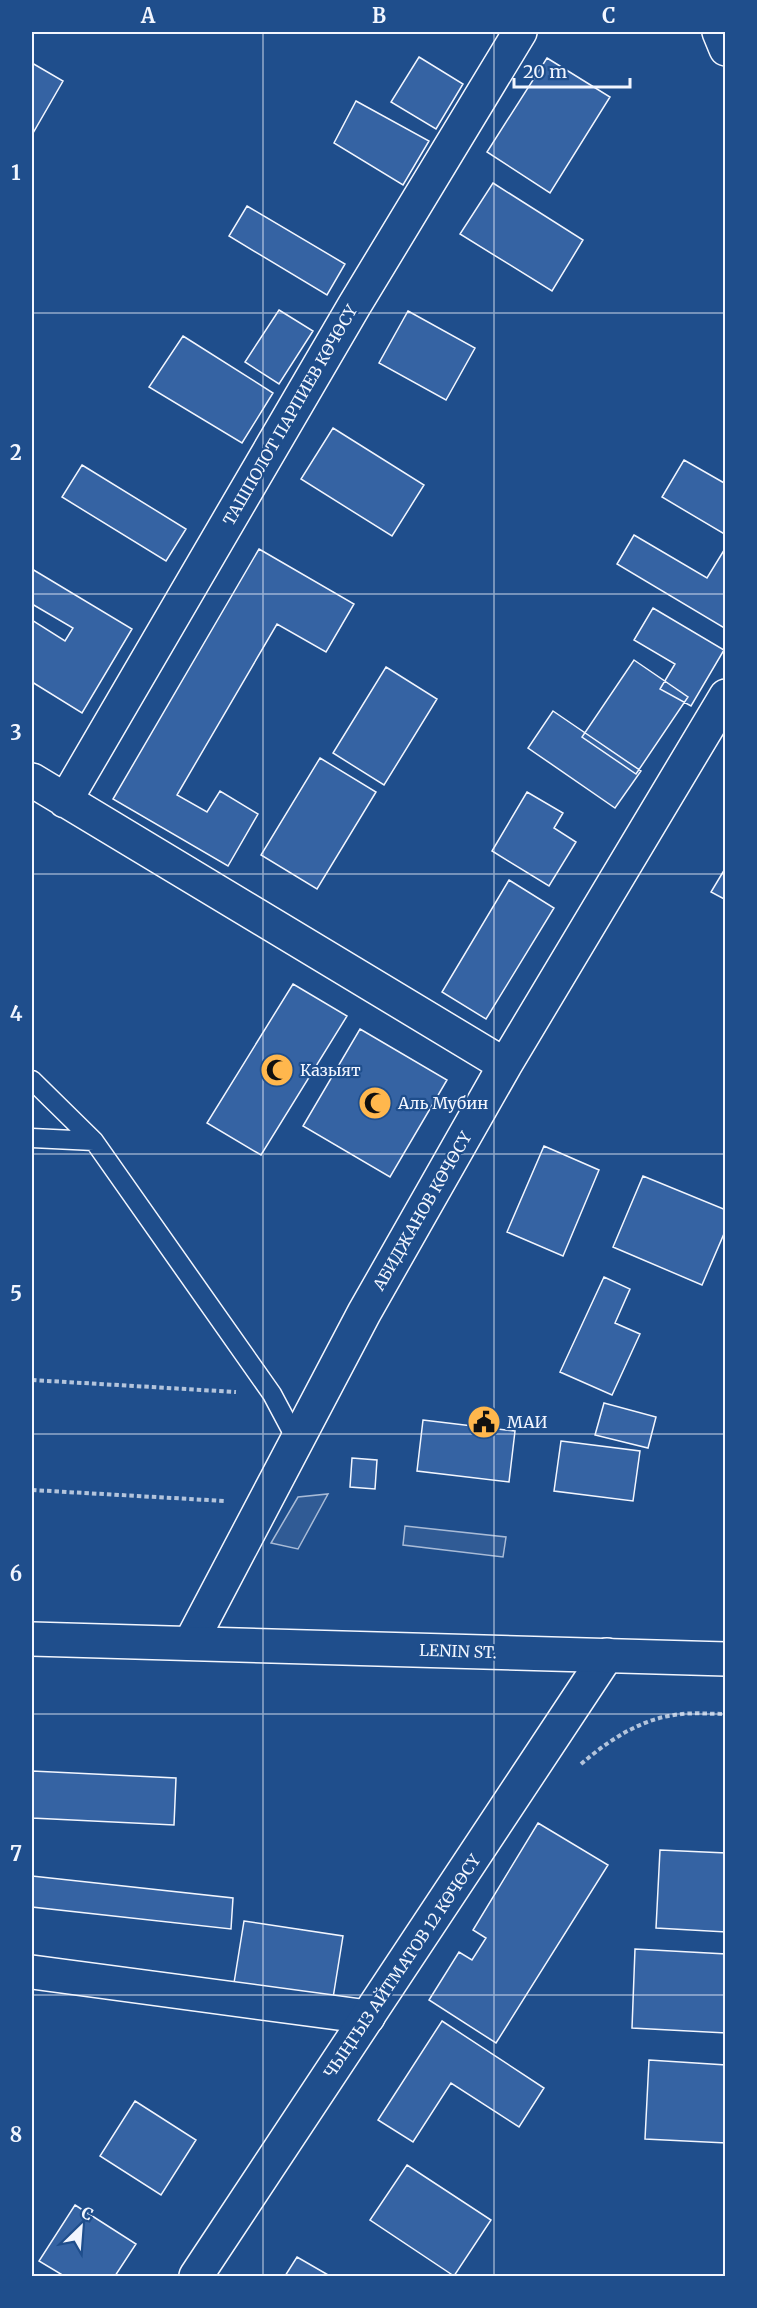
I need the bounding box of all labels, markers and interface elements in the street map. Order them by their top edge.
text: A [140,3,156,28]
text: B [372,3,386,28]
text: C [602,3,616,28]
scale bar [514,51,630,89]
text: 20 m [523,60,567,83]
text: 1 [11,160,21,185]
street label: ТАШПОЛОТ ПАРПИЕВ КӨЧӨСҮ [219,301,362,529]
text: 2 [10,440,22,465]
text: 3 [10,720,22,745]
text: 4 [10,1001,23,1026]
mosque icon: Казыят [259,1052,295,1088]
place label: Казыят [300,1060,361,1080]
mosque icon: Аль Мубин [357,1085,393,1121]
place label: Аль Мубин [397,1093,488,1113]
street label: АБИДЖАНОВ КӨЧӨСҮ [368,1128,476,1295]
text: 5 [10,1281,22,1306]
public building icon: МАИ [466,1404,502,1440]
place label: МАИ [507,1412,548,1432]
text: 6 [10,1561,22,1586]
street label: LENIN ST. [419,1640,497,1662]
text: 7 [10,1841,22,1866]
street label: ЧЫҢГЫЗ АЙТМАТОВ 12 КӨЧӨСҮ [320,1850,485,2082]
text: 8 [10,2122,22,2147]
north arrow [51,2197,111,2257]
text: С [78,2202,96,2225]

